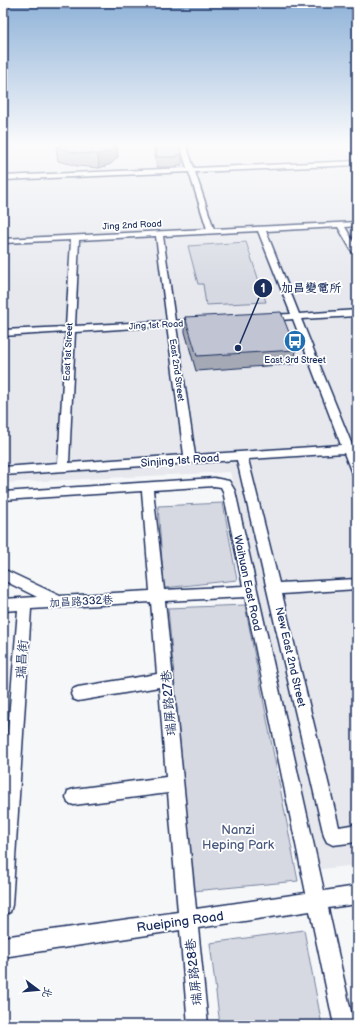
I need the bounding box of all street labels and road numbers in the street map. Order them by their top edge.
street label: Jing 2nd Road [102,218,162,233]
street label: Jing 1st Road [128,319,184,332]
street label: East 1st Street [61,322,76,381]
street label: East 2nd Street [167,338,186,402]
street label: Sinjing 1st Road [140,451,220,470]
street label: Waihuan East Road [231,534,264,632]
street label: 加昌路332巷 [49,593,113,610]
street label: New East 2nd Street [273,606,308,709]
street label: 瑞昌街 [13,639,31,679]
street label: 瑞屏路27巷 [158,669,180,737]
street label: Rueiping Road [136,908,225,936]
street label: 瑞屏路28巷 [183,938,205,1006]

